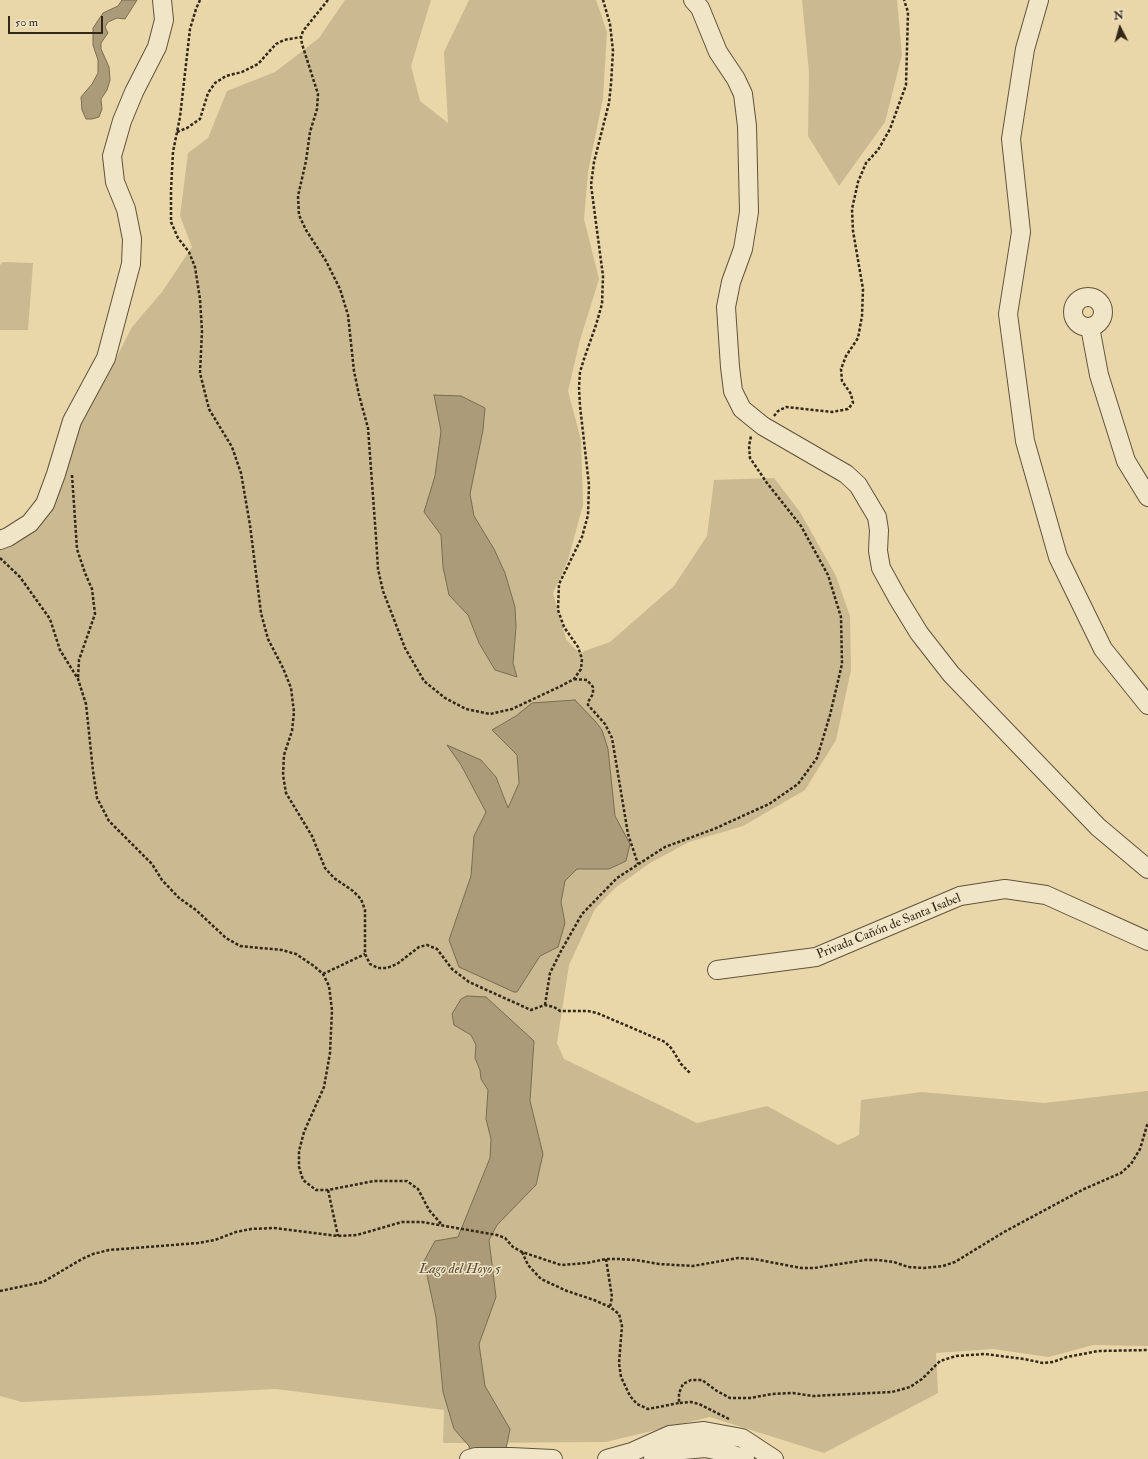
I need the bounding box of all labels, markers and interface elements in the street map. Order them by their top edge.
scale bar [10,8,105,34]
north arrow [1100,8,1140,48]
text: N [1113,9,1124,23]
text: 50 m [15,15,38,30]
street label: Privada Cañón de Santa Isabel [814,891,964,963]
water label: Lago del Hoyo 5 [419,1262,501,1278]

